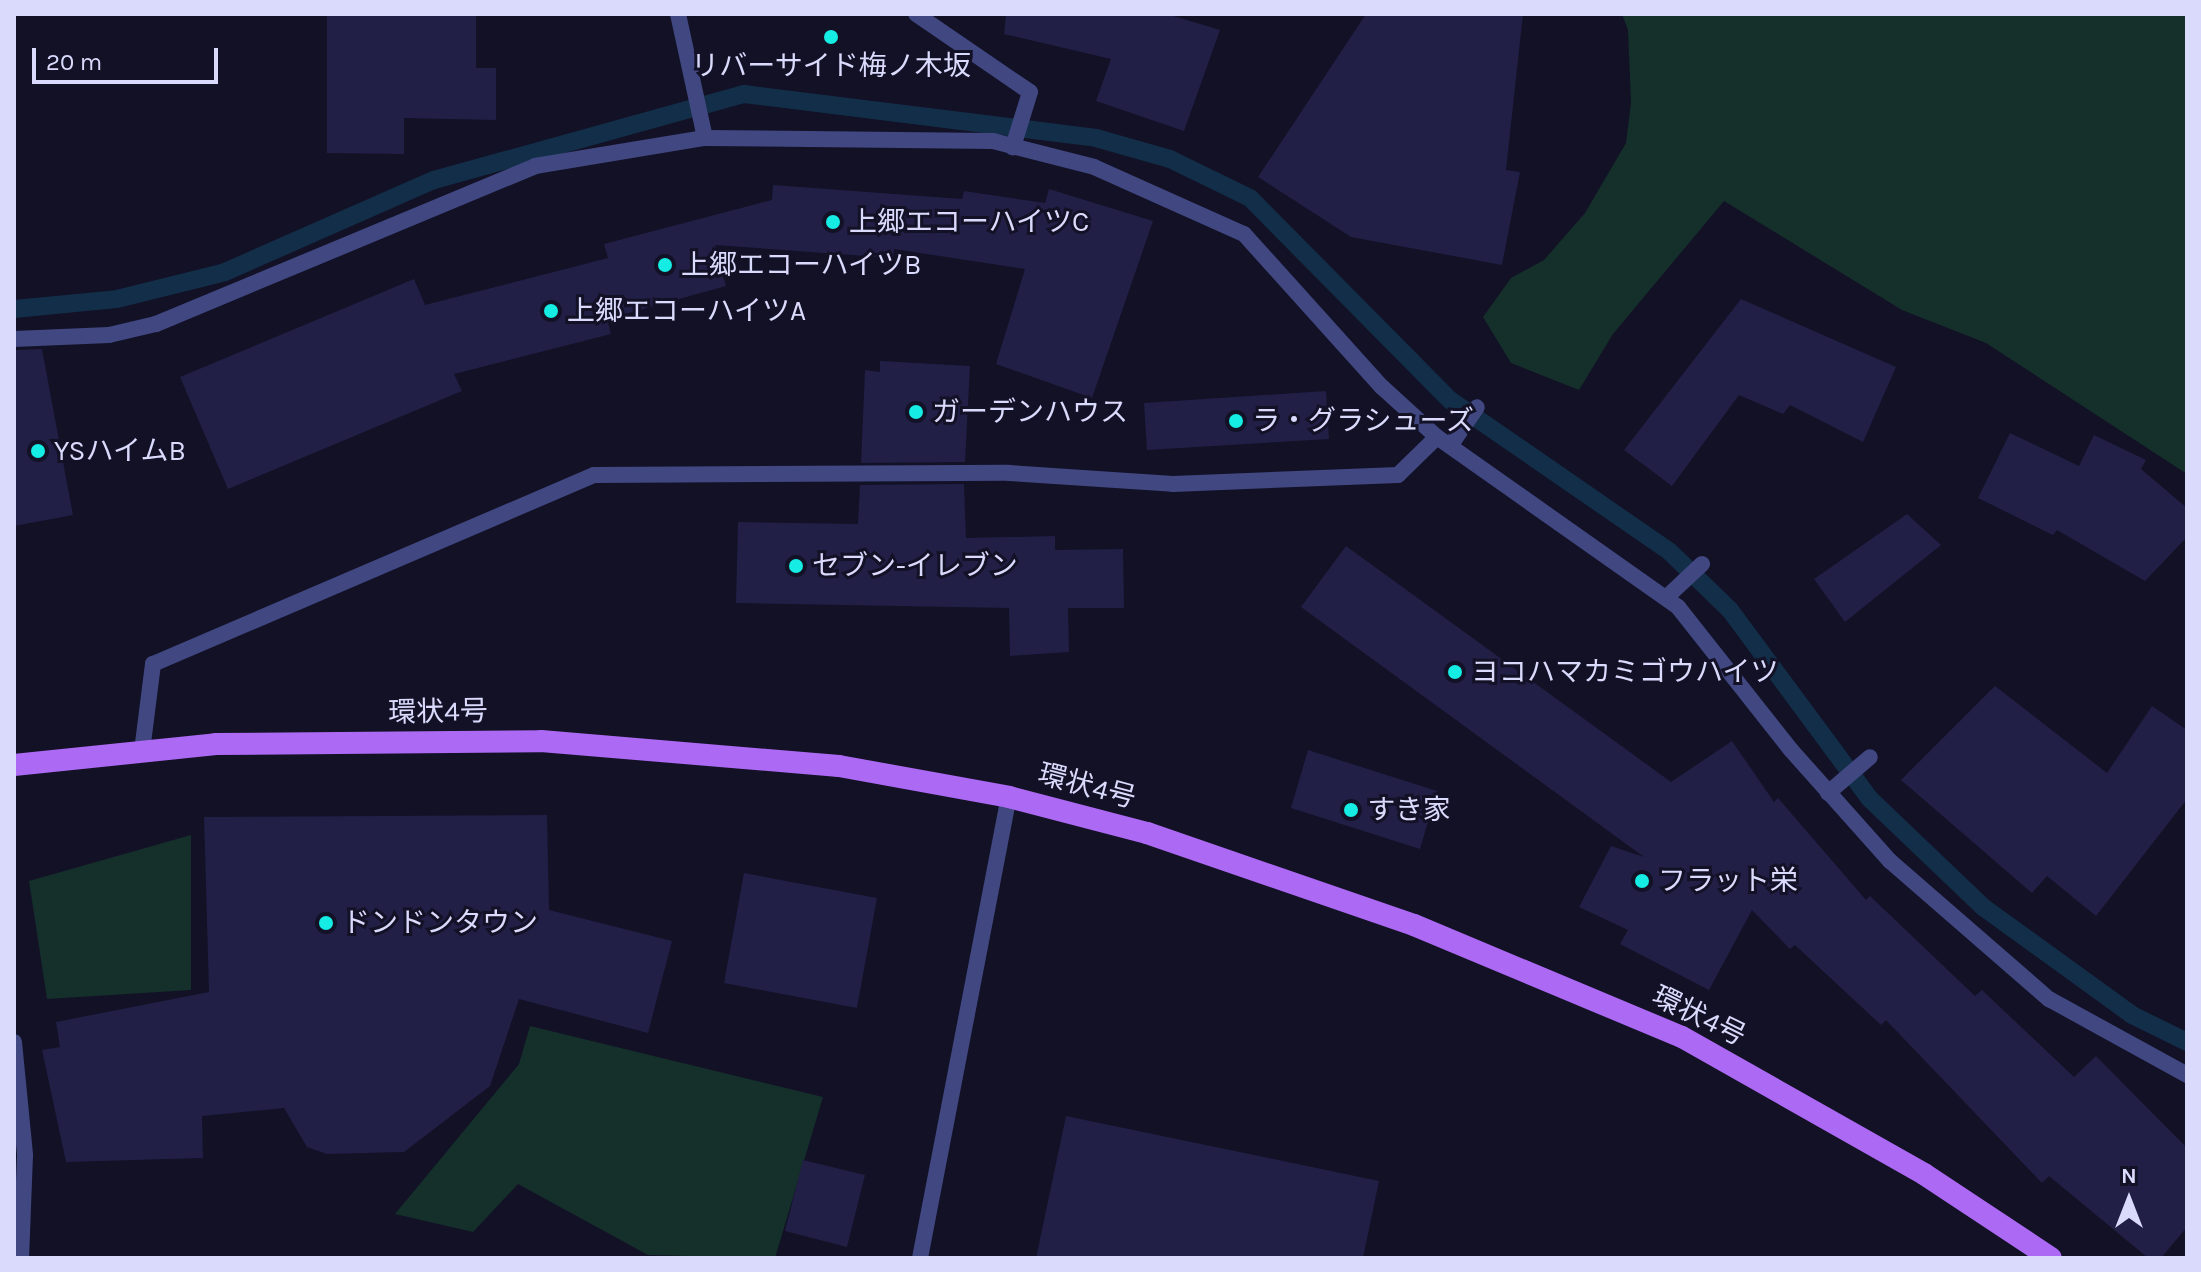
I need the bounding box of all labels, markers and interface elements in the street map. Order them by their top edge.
marker: リバーサイド梅ノ木坂 [822,28,840,46]
scale bar [36,32,222,82]
text: 20 m [46,48,102,76]
place label: リバーサイド梅ノ木坂 [691,49,971,83]
place label: 上郷エコーハイツC [849,205,1090,239]
marker: 上郷エコーハイツC [824,213,842,231]
place label: 上郷エコーハイツB [681,248,922,282]
marker: 上郷エコーハイツB [656,256,674,274]
place label: 上郷エコーハイツA [567,294,807,328]
marker: 上郷エコーハイツA [542,302,560,320]
place label: ガーデンハウス [932,395,1128,429]
marker: ガーデンハウス [907,403,925,421]
place label: ラ・グラシューズ [1252,404,1476,438]
marker: ラ・グラシューズ [1227,412,1245,430]
place label: YSハイムB [54,434,187,468]
marker: YSハイムB [29,442,47,460]
place label: セブン-イレブン [812,549,1018,583]
marker: セブン-イレブン [787,557,805,575]
place label: ヨコハマカミゴウハイツ [1471,655,1779,689]
marker: ヨコハマカミゴウハイツ [1446,663,1464,681]
street label: 環状4号 [388,694,488,730]
street label: 環状4号 [1035,757,1139,815]
place label: すき家 [1367,793,1451,827]
marker: すき家 [1342,801,1360,819]
place label: フラット栄 [1658,864,1798,898]
marker: フラット栄 [1633,872,1651,890]
place label: ドンドンタウン [342,906,538,940]
marker: ドンドンタウン [317,914,335,932]
street label: 環状4号 [1647,979,1751,1053]
north arrow [2089,1160,2169,1240]
text: N [2121,1163,2137,1189]

